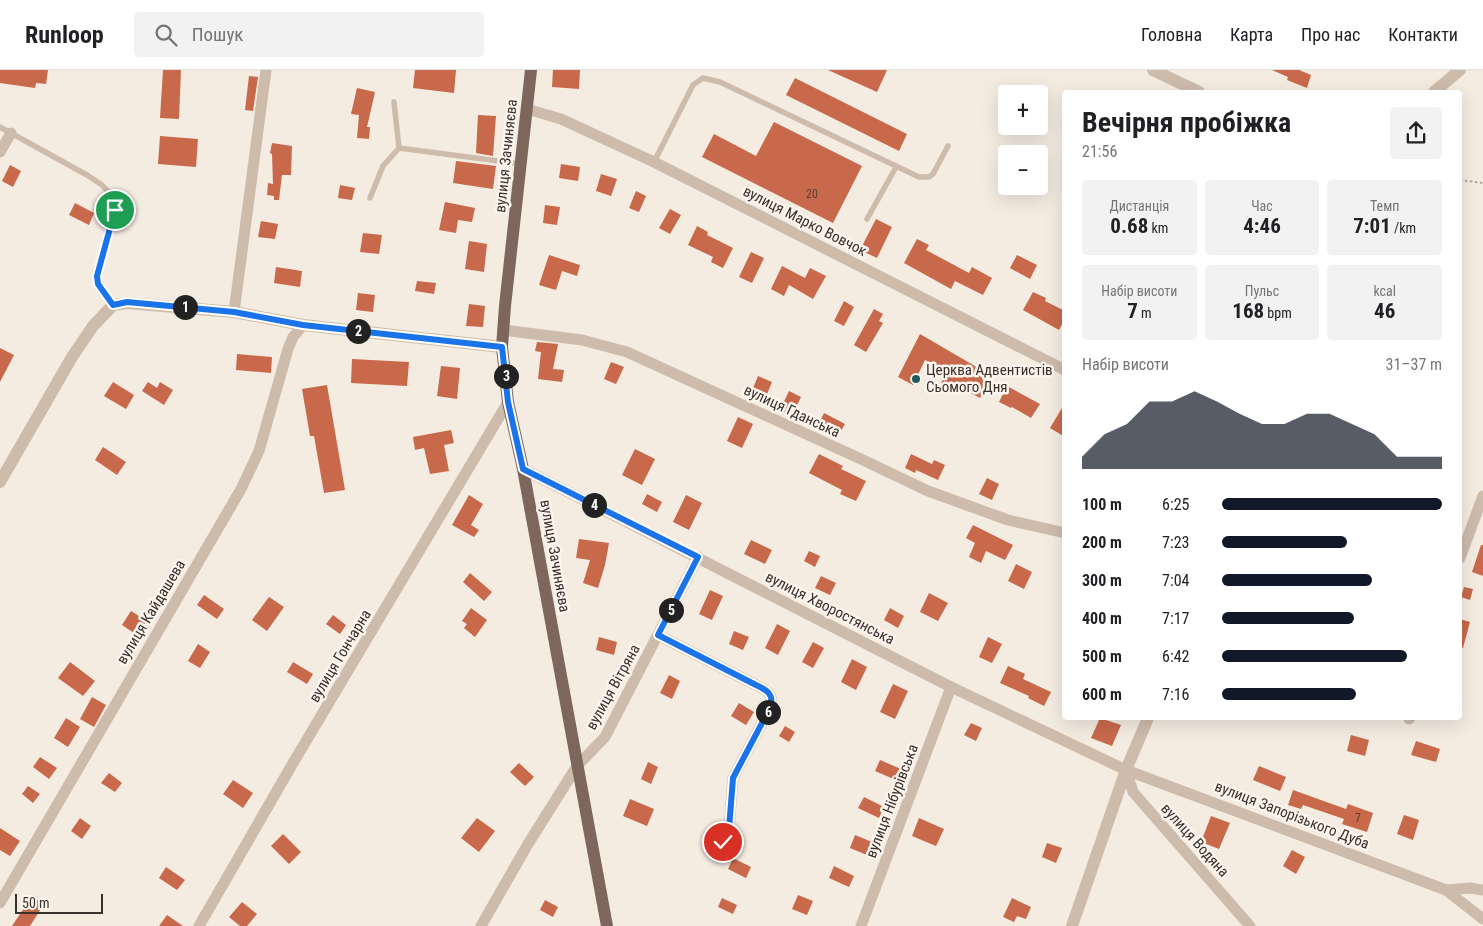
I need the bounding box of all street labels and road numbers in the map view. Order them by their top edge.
street label: вулиця Зачиняєва [491,98,521,214]
street label: вулиця Марко Вовчок [740,182,870,260]
street label: вулиця Гданська [741,381,843,441]
street label: вулиця Зачиняєва [536,498,574,614]
street label: вулиця Кайдашева [113,557,189,667]
street label: вулиця Хворостянська [763,568,897,648]
street label: вулиця Гончарна [305,606,375,706]
street label: вулиця Вітряна [582,641,644,733]
street label: вулиця Нібурівська [862,742,922,860]
street label: вулиця Запорізького Дуба [1212,777,1372,853]
street label: вулиця Водяна [1157,800,1233,880]

